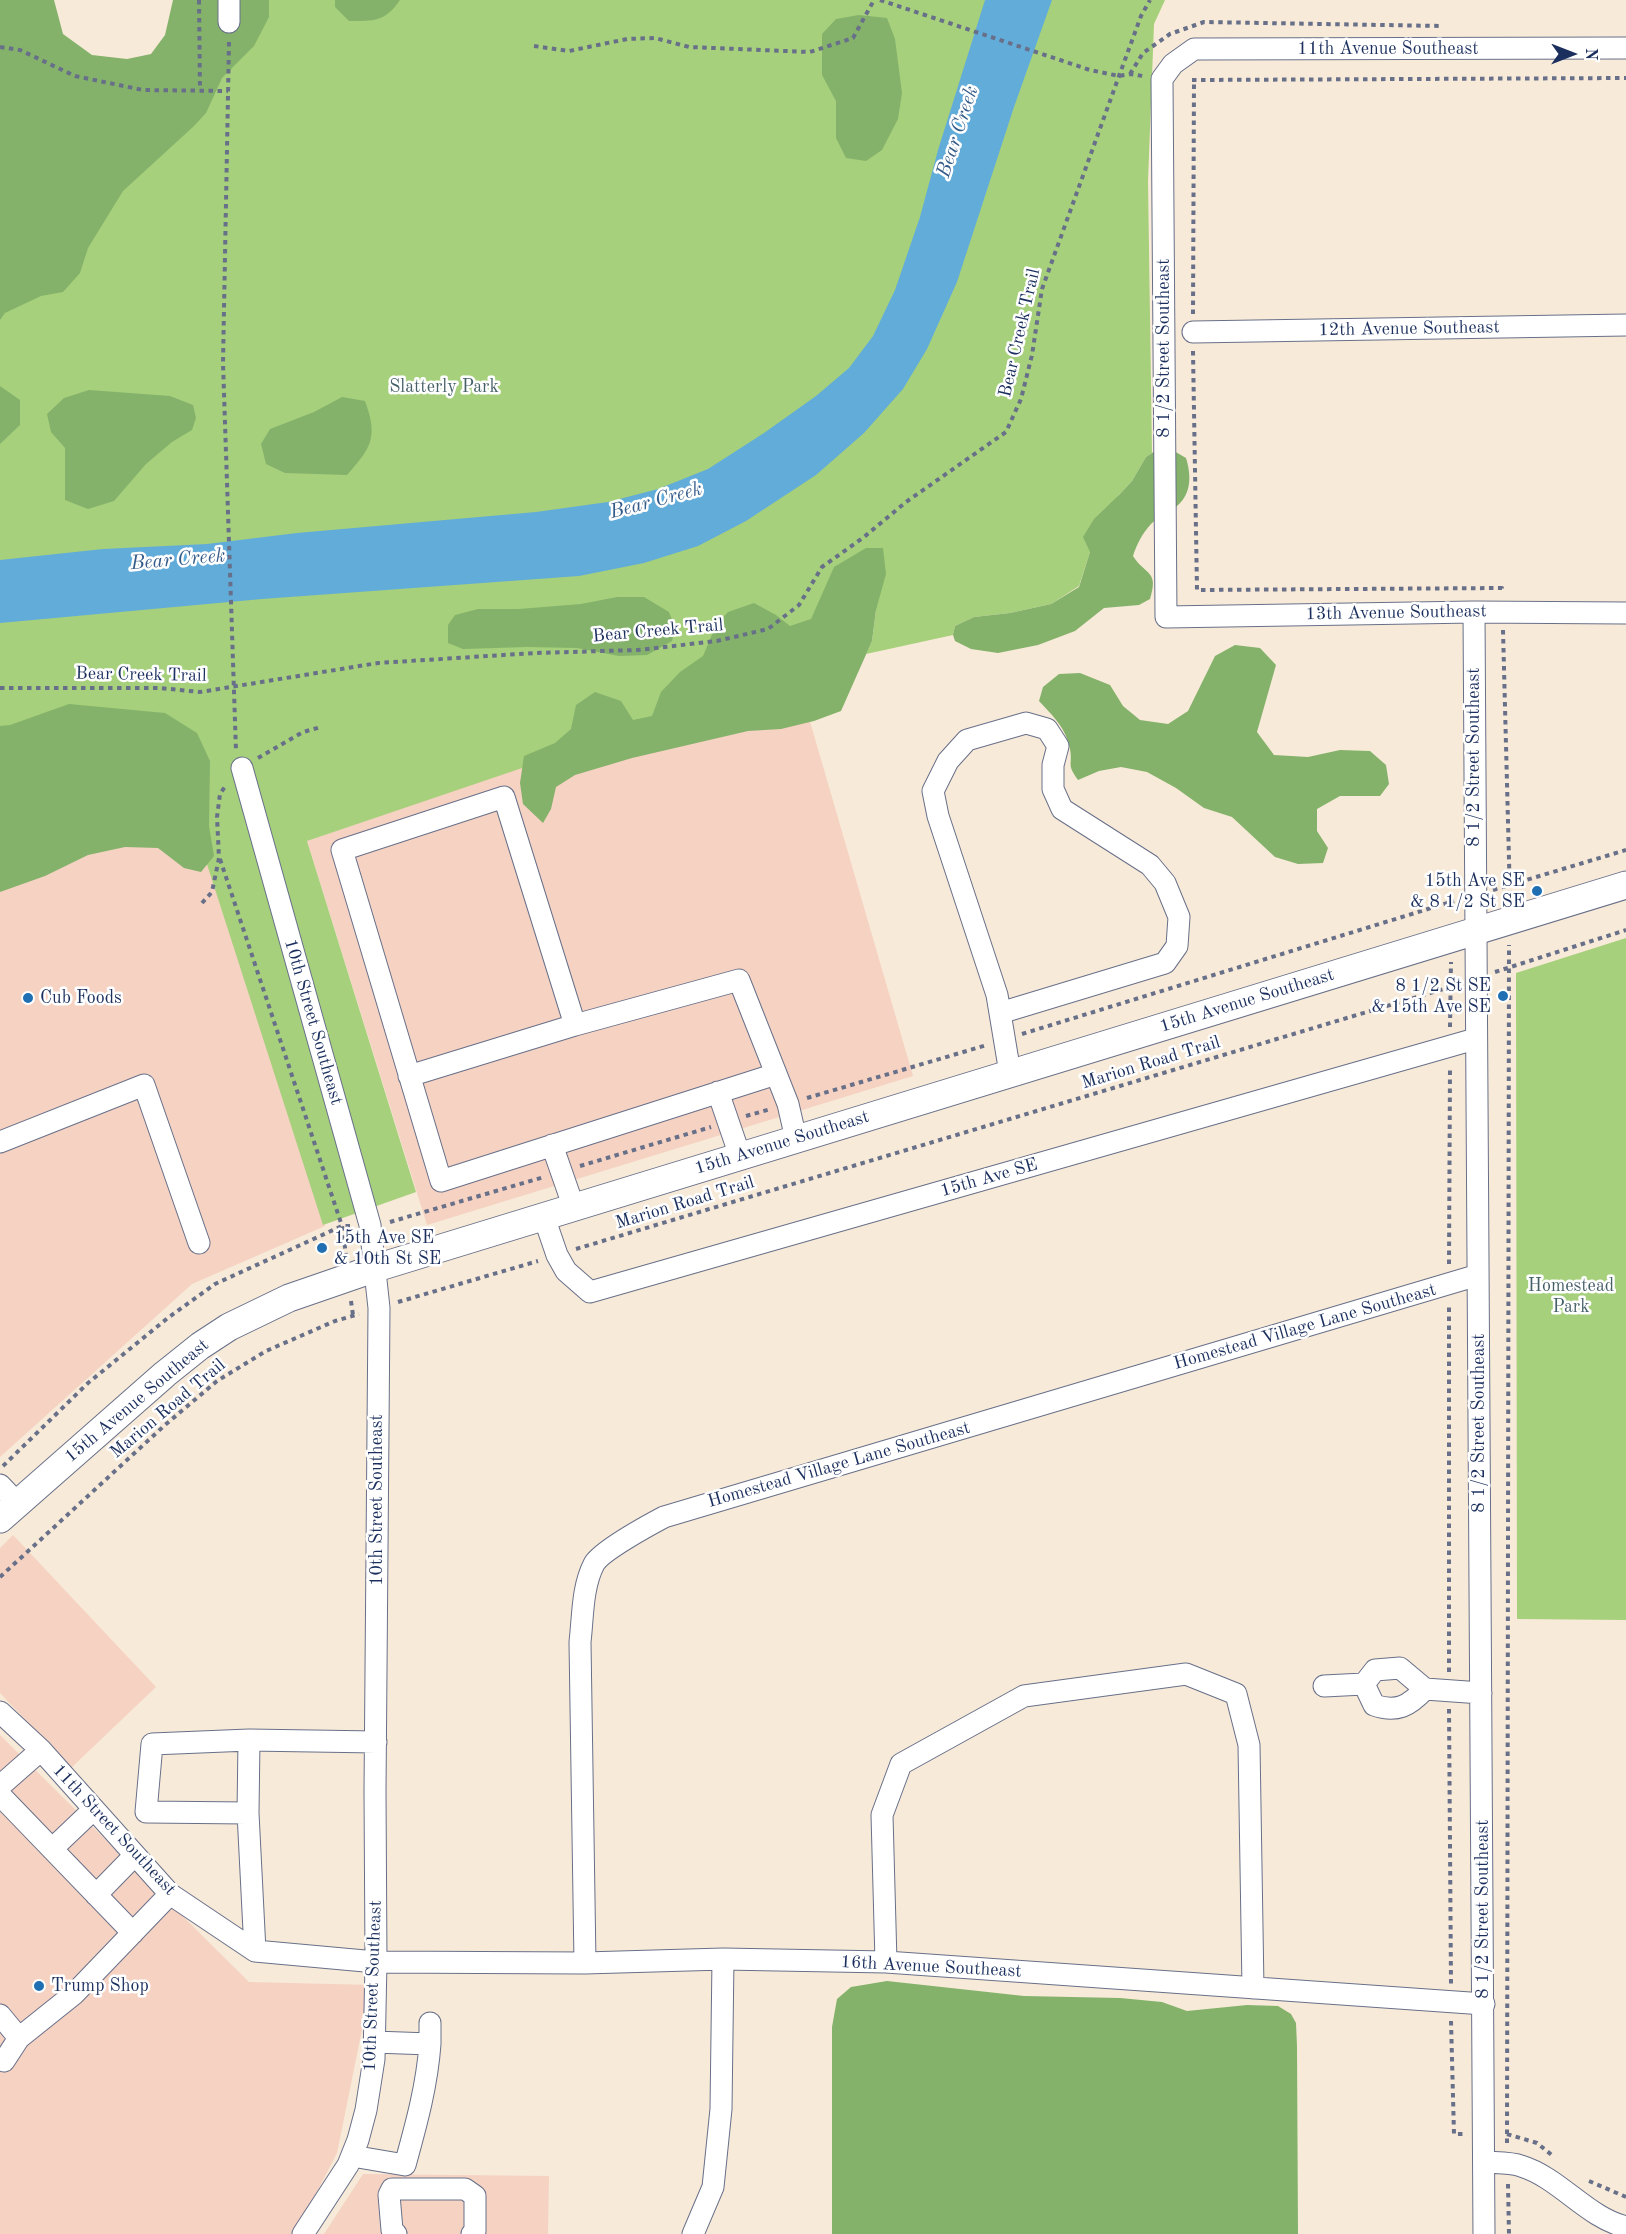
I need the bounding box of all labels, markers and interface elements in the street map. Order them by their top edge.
north arrow [1542,24,1602,84]
street label: 11th Avenue Southeast [1297,38,1479,60]
text: N [1582,48,1598,60]
water label: Bear Creek [932,83,984,181]
street label: 8 1/2 Street Southeast [1153,258,1175,438]
street label: Bear Creek Trail [995,267,1045,399]
street label: 12th Avenue Southeast [1318,317,1500,341]
park label: Slatterly Park [389,376,499,398]
water label: Bear Creek [607,477,705,525]
water label: Bear Creek [130,544,226,576]
street label: 13th Avenue Southeast [1305,601,1487,625]
street label: Bear Creek Trail [592,615,724,647]
street label: Bear Creek Trail [75,663,207,687]
street label: 8 1/2 Street Southeast [1463,667,1485,847]
place label: 15th Ave SE & 8 1/2 St SE [1410,870,1525,912]
marker: 15th Ave SE & 8 1/2 St SE [1530,884,1544,898]
street label: 10th Street Southeast [279,936,347,1108]
street label: 15th Avenue Southeast [1157,964,1337,1038]
place label: 8 1/2 St SE & 15th Ave SE [1372,975,1491,1018]
place label: Cub Foods [40,987,122,1009]
marker: 8 1/2 St SE & 15th Ave SE [1496,989,1510,1003]
marker: Cub Foods [21,991,35,1005]
street label: Marion Road Trail [1079,1032,1223,1094]
street label: 15th Avenue Southeast [692,1106,872,1180]
street label: 15th Ave SE [938,1154,1040,1202]
street label: Marion Road Trail [613,1172,757,1234]
place label: 15th Ave SE & 10th St SE [334,1227,441,1270]
marker: 15th Ave SE & 10th St SE [315,1241,329,1255]
park label: Homestead Park [1528,1275,1614,1318]
street label: Homestead Village Lane Southeast [1171,1279,1439,1375]
street label: 8 1/2 Street Southeast [1468,1333,1490,1513]
street label: 15th Avenue Southeast [61,1334,213,1468]
street label: Marion Road Trail [106,1354,230,1464]
street label: 10th Street Southeast [366,1414,388,1586]
street label: Homestead Village Lane Southeast [705,1417,973,1513]
street label: 11th Street Southeast [48,1760,180,1900]
street label: 8 1/2 Street Southeast [1472,1819,1494,1999]
street label: 10th Street Southeast [359,1900,387,2072]
street label: 16th Avenue Southeast [840,1951,1022,1983]
place label: Trump Shop [51,1975,149,1997]
marker: Trump Shop [32,1979,46,1993]

